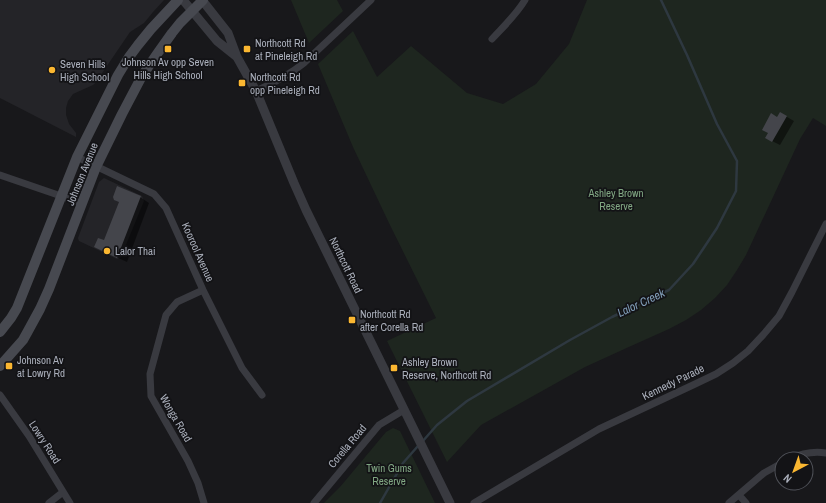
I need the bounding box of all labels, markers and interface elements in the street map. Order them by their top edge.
place label: Northcott Rd at Pineleigh Rd [255,36,317,63]
marker: Johnson Av opp Seven Hills High School [163,44,173,54]
marker: Northcott Rd at Pineleigh Rd [242,44,252,54]
place label: Johnson Av opp Seven Hills High School [122,55,214,82]
place label: Seven Hills High School [60,57,109,84]
marker: Seven Hills High School [47,65,57,75]
place label: Northcott Rd opp Pineleigh Rd [250,70,320,97]
marker: Northcott Rd opp Pineleigh Rd [237,78,247,88]
street label: Johnson Avenue [63,141,101,207]
park label: Ashley Brown Reserve [587,186,644,213]
street label: Koorool Avenue [179,220,217,284]
street label: Northcott Road [326,235,366,295]
place label: Lalor Thai [115,244,155,258]
marker: Lalor Thai [102,246,112,256]
water label: Lalor Creek [615,285,668,321]
place label: Northcott Rd after Corella Rd [360,307,423,334]
marker: Northcott Rd after Corella Rd [347,315,357,325]
place label: Johnson Av at Lowry Rd [17,353,65,380]
place label: Ashley Brown Reserve, Northcott Rd [401,355,491,382]
marker: Johnson Av at Lowry Rd [4,361,14,371]
street label: Kennedy Parade [640,361,706,403]
marker: Ashley Brown Reserve, Northcott Rd [389,363,399,373]
street label: Wonga Road [157,392,195,444]
street label: Lowry Road [26,418,64,466]
street label: Corella Road [325,421,369,471]
north arrow [774,451,814,491]
park label: Twin Gums Reserve [366,461,412,488]
text: N [780,471,794,486]

